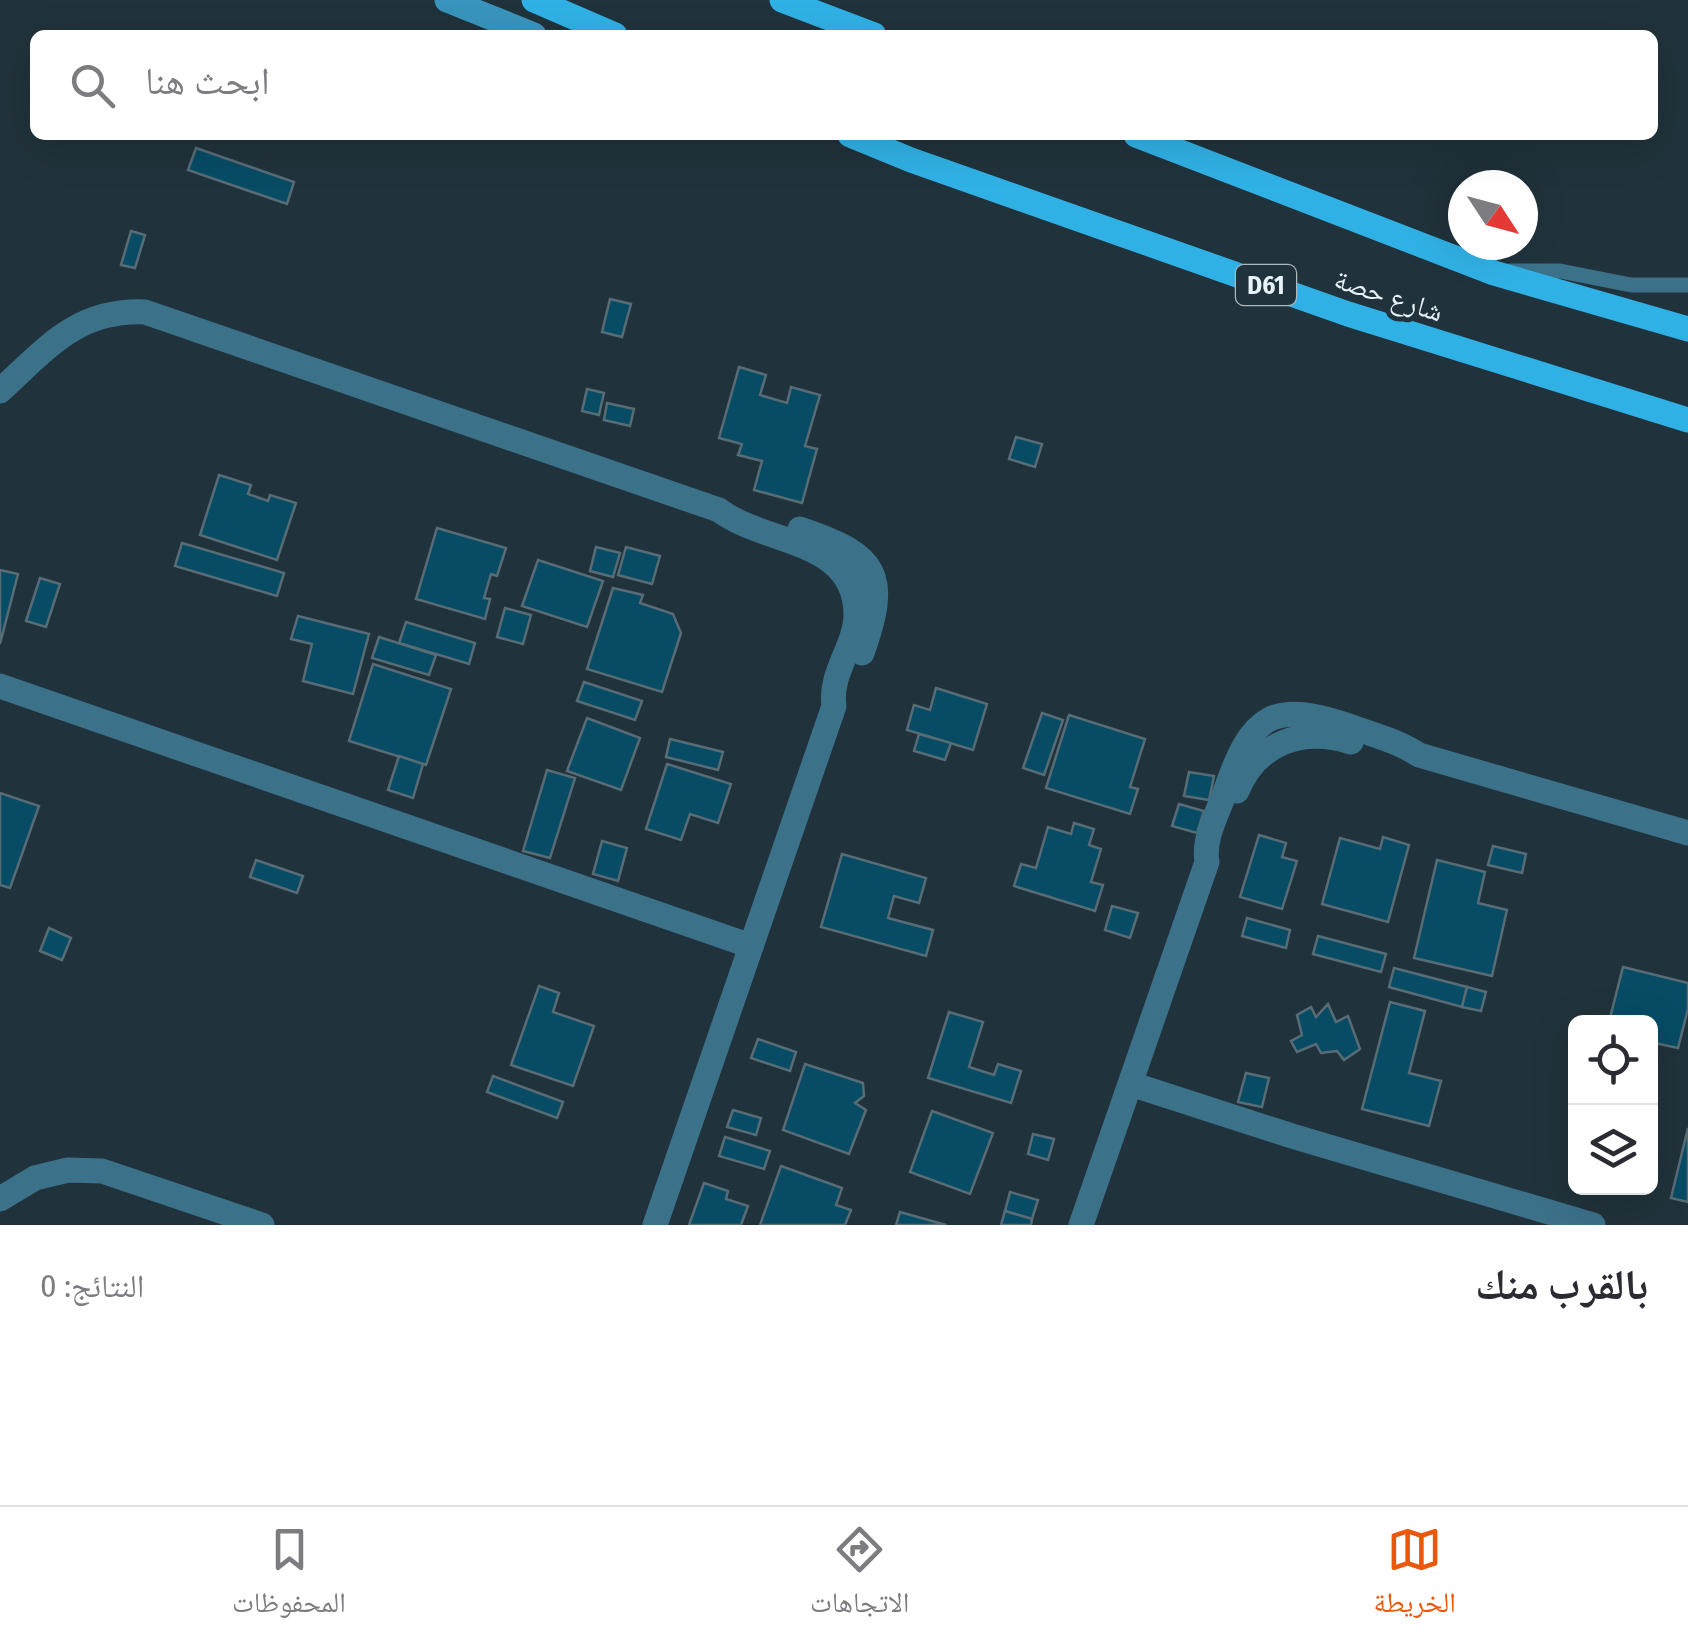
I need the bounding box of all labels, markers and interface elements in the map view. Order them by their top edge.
search box [30,30,1658,140]
icon: search [65,58,120,113]
text: ابحث هنا [145,58,270,104]
north arrow [1448,170,1538,260]
street label: شارع حصة [1330,262,1447,329]
road number: D61 [1236,265,1296,305]
map controls [1568,1015,1658,1195]
button: locate [1568,1015,1658,1105]
button: layers [1568,1105,1658,1195]
text: بالقرب منك [1475,1260,1648,1310]
text: النتائج: 0 [40,1267,144,1305]
tab: المحفوظات [232,1522,346,1630]
tab: الاتجاهات [810,1522,909,1630]
tab: الخريطة [1374,1522,1456,1630]

